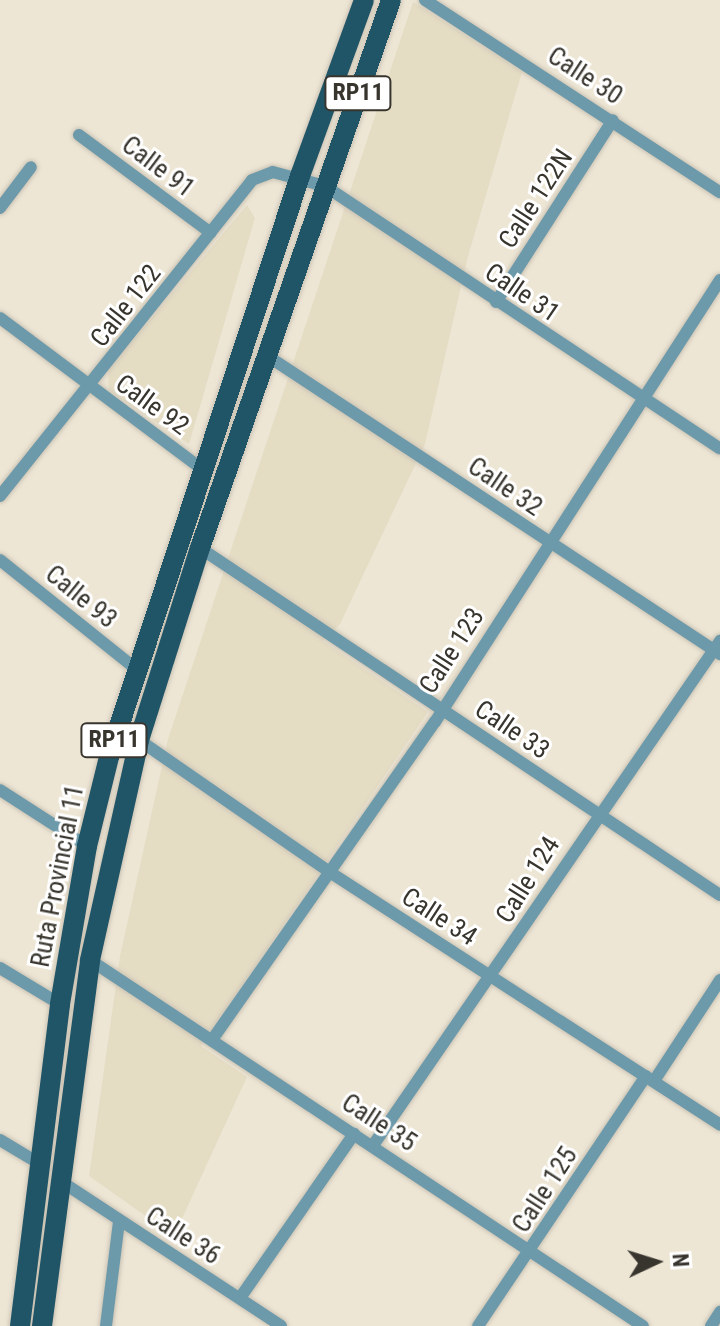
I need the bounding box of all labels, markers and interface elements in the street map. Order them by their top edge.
street label: Calle 30 [542,40,628,112]
road number: RP11 [324,73,392,113]
street label: Calle 91 [115,130,201,204]
street label: Calle 122N [492,144,580,254]
street label: Calle 31 [479,257,565,329]
street label: Calle 122 [84,259,168,353]
street label: Calle 92 [109,368,195,442]
street label: Calle 32 [462,451,548,523]
street label: Calle 93 [39,559,123,635]
street label: Calle 123 [413,602,491,700]
street label: Calle 33 [469,694,555,766]
road number: RP11 [80,720,148,760]
street label: Ruta Provincial 11 [25,782,91,970]
street label: Calle 124 [489,831,567,929]
street label: Calle 34 [396,881,482,953]
street label: Calle 35 [336,1087,422,1159]
street label: Calle 125 [506,1141,584,1239]
street label: Calle 36 [140,1200,226,1272]
north arrow [616,1222,696,1302]
text: N [667,1253,693,1268]

